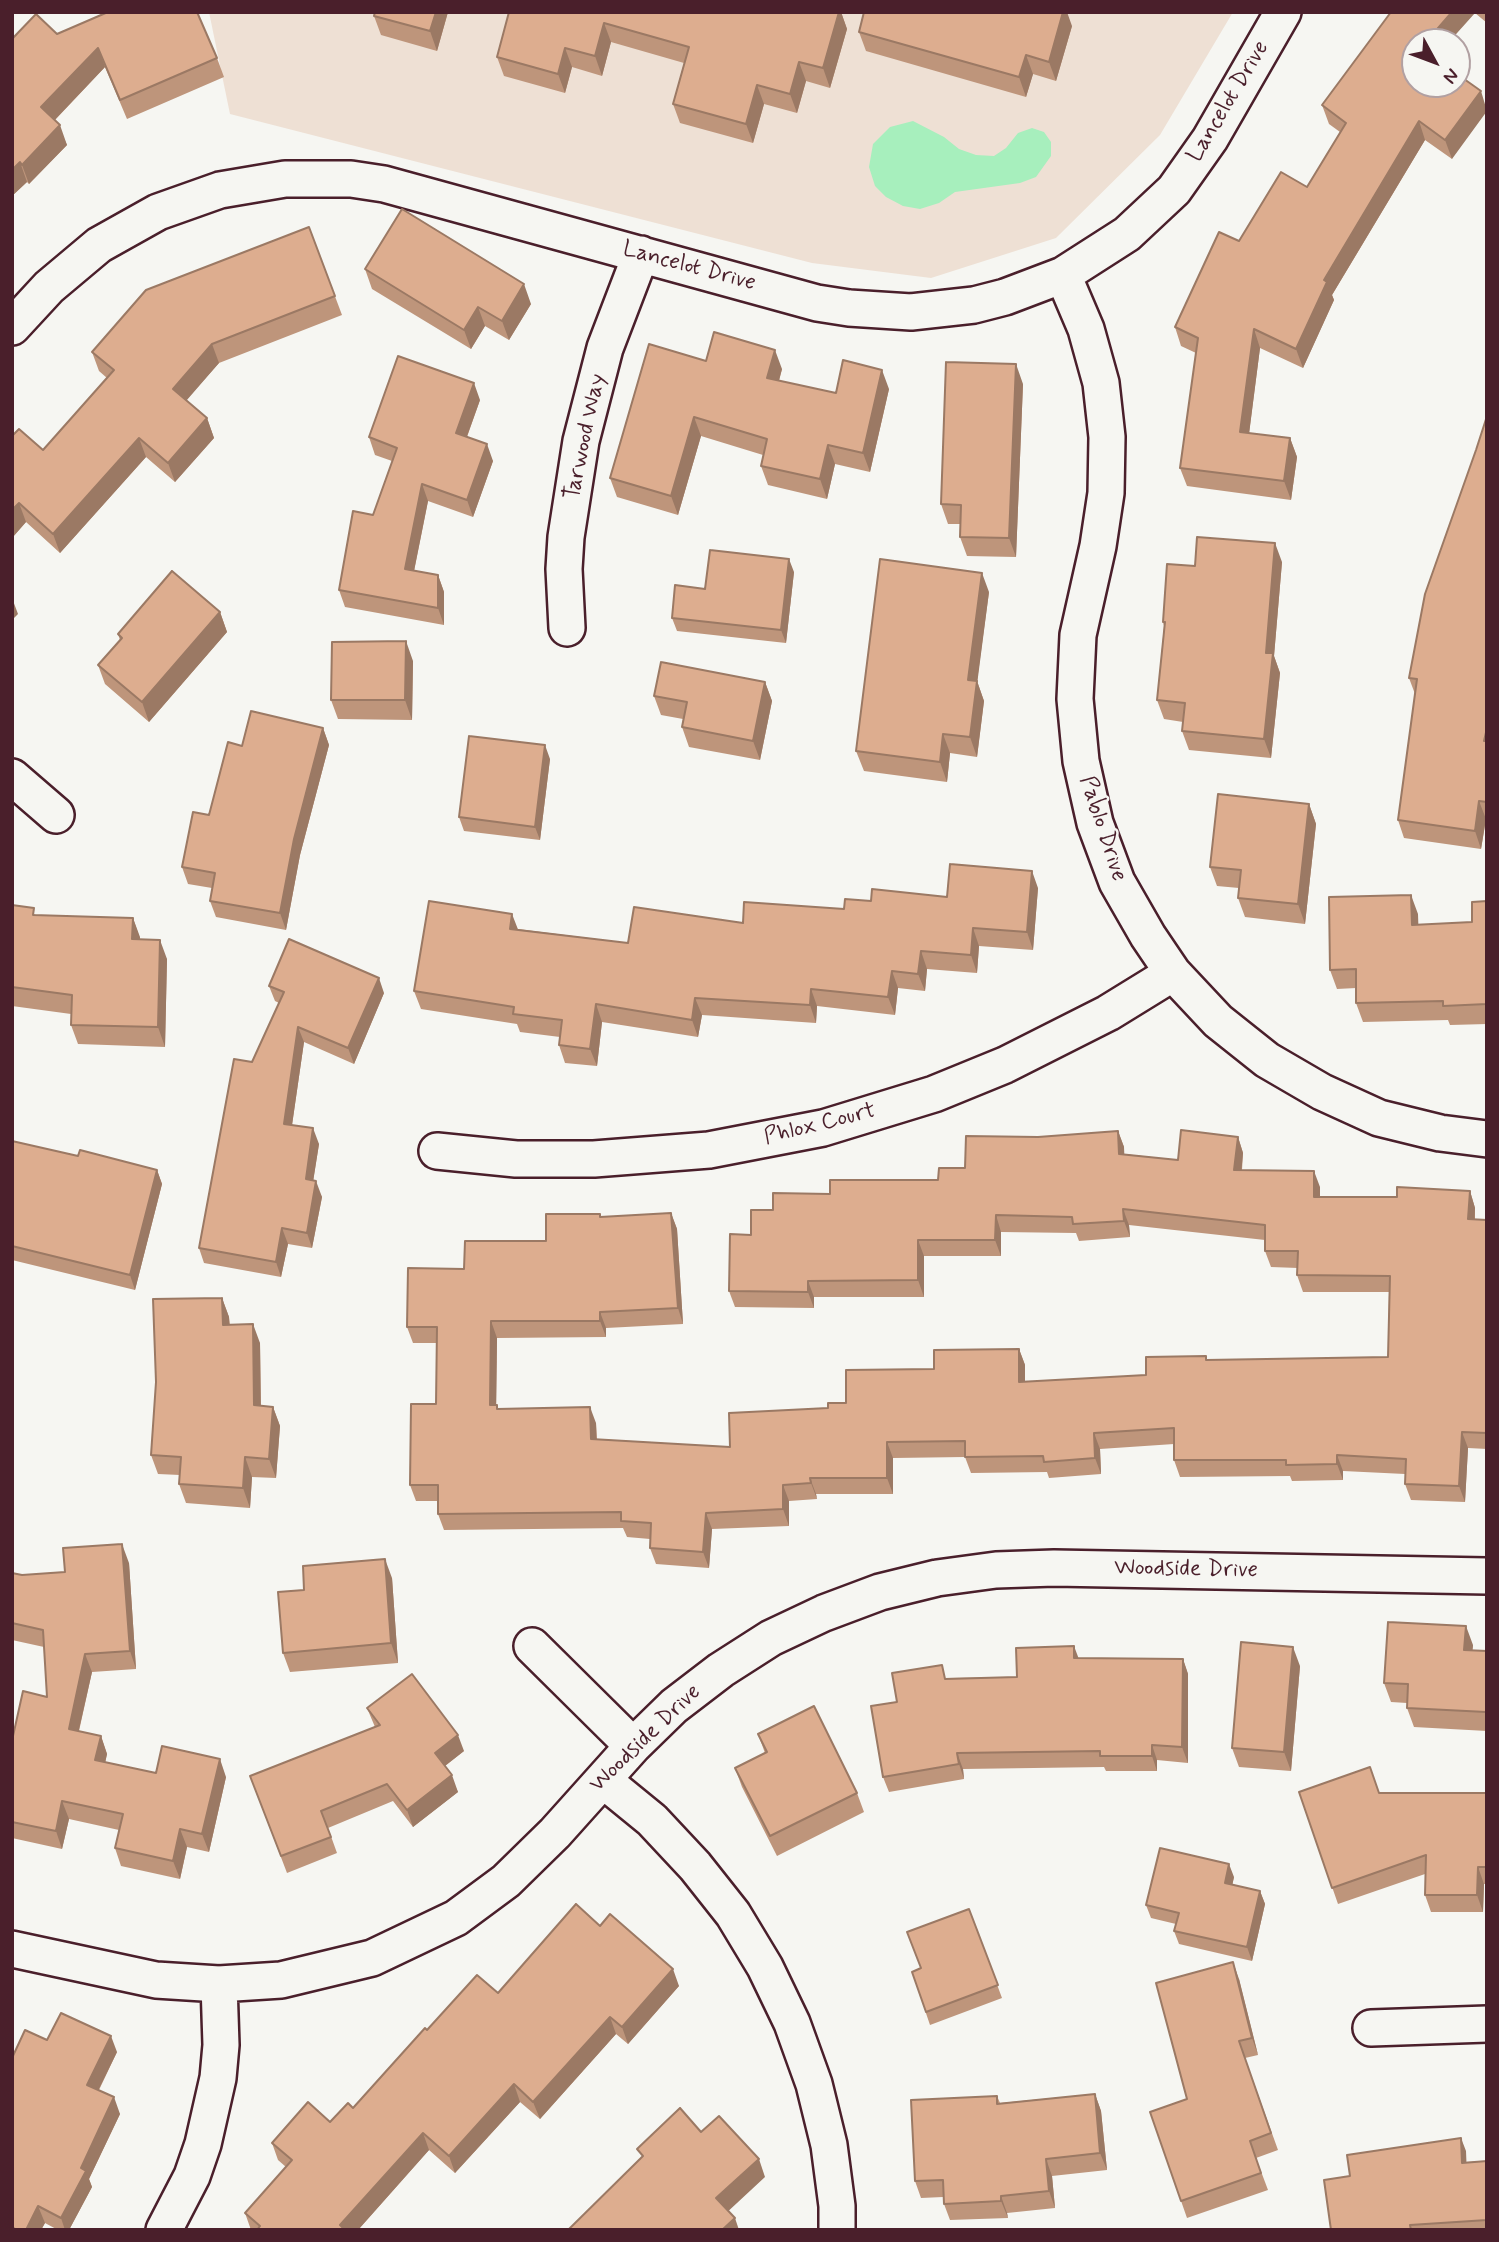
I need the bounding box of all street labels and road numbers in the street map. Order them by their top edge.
street label: Lancelot Drive [1182,36,1276,168]
street label: Lancelot Drive [619,236,759,298]
street label: Tarwood Way [559,371,613,503]
street label: Pablo Drive [1072,773,1132,885]
street label: Phlox Court [761,1098,879,1152]
street label: Woodside Drive [1114,1555,1258,1585]
street label: Woodside Drive [585,1679,707,1799]

